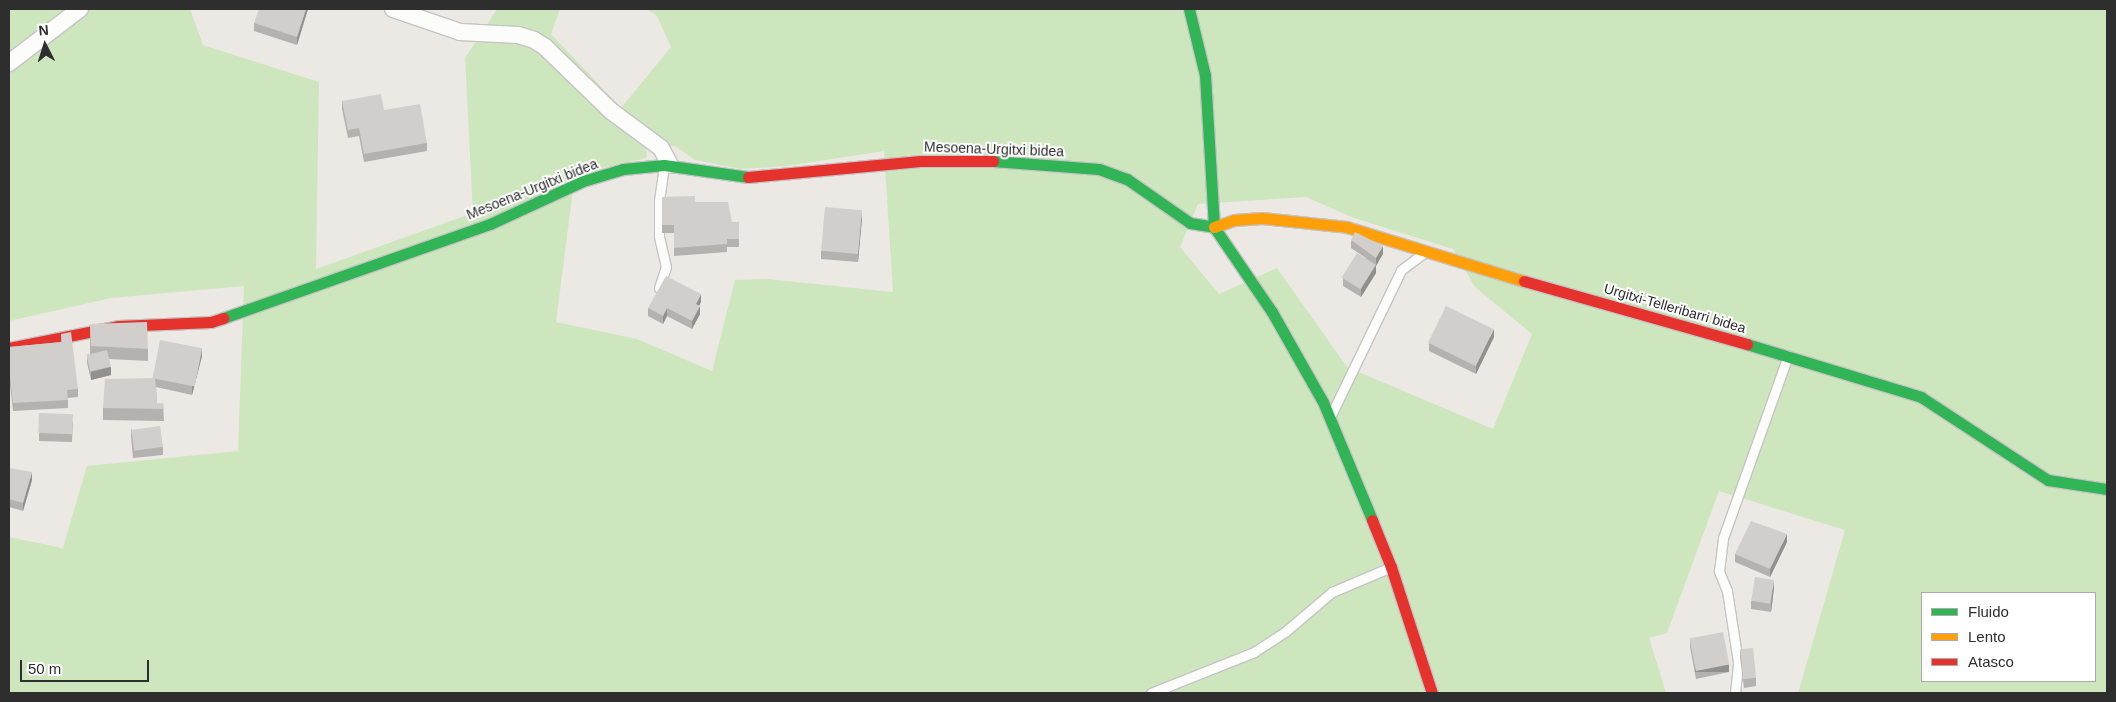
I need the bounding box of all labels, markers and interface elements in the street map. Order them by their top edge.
north arrow [20,20,70,70]
text: N [38,22,49,38]
street label: Mesoena-Urgitxi bidea [924,138,1064,160]
street label: Mesoena-Urgitxi bidea [464,155,600,223]
street label: Urgitxi-Telleribarri bidea [1602,280,1748,336]
legend [1921,592,2096,682]
text: Fluido [1968,603,2009,620]
text: Lento [1968,628,2006,645]
scale bar [22,650,151,682]
text: Atasco [1968,653,2014,670]
text: 50 m [28,660,61,677]

